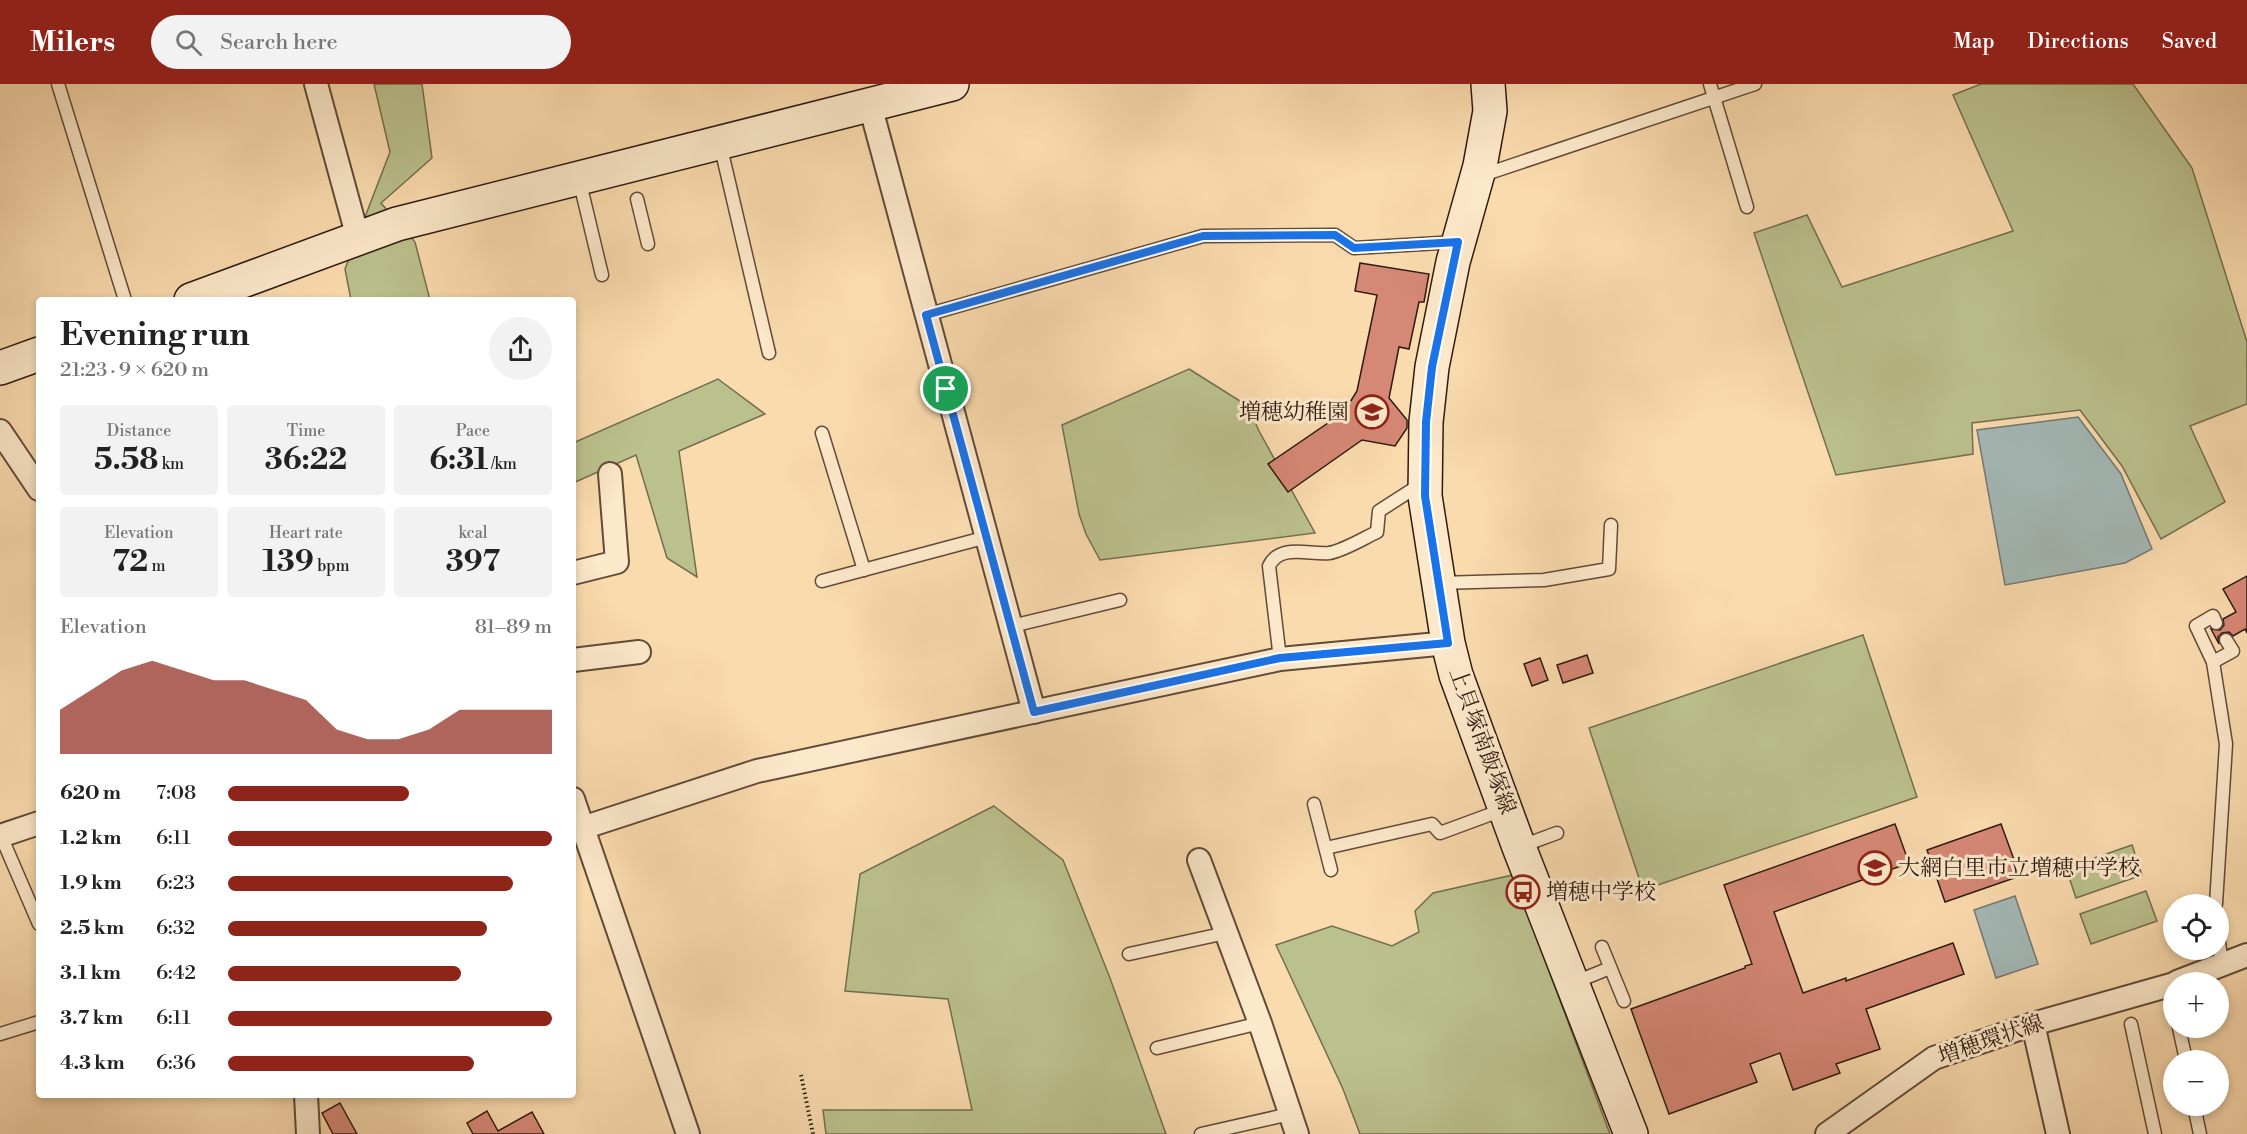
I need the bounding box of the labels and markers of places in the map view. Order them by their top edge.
pin [920,363,971,414]
school or university icon: 増穂幼稚園 [1354,394,1390,430]
place label: 増穂幼稚園 [1239,399,1349,426]
school or university icon: 大網白里市立増穂中学校 [1857,850,1893,886]
place label: 大網白里市立増穂中学校 [1898,855,2140,882]
bus stop icon: 増穂中学校 [1505,874,1541,910]
place label: 増穂中学校 [1546,879,1656,906]

